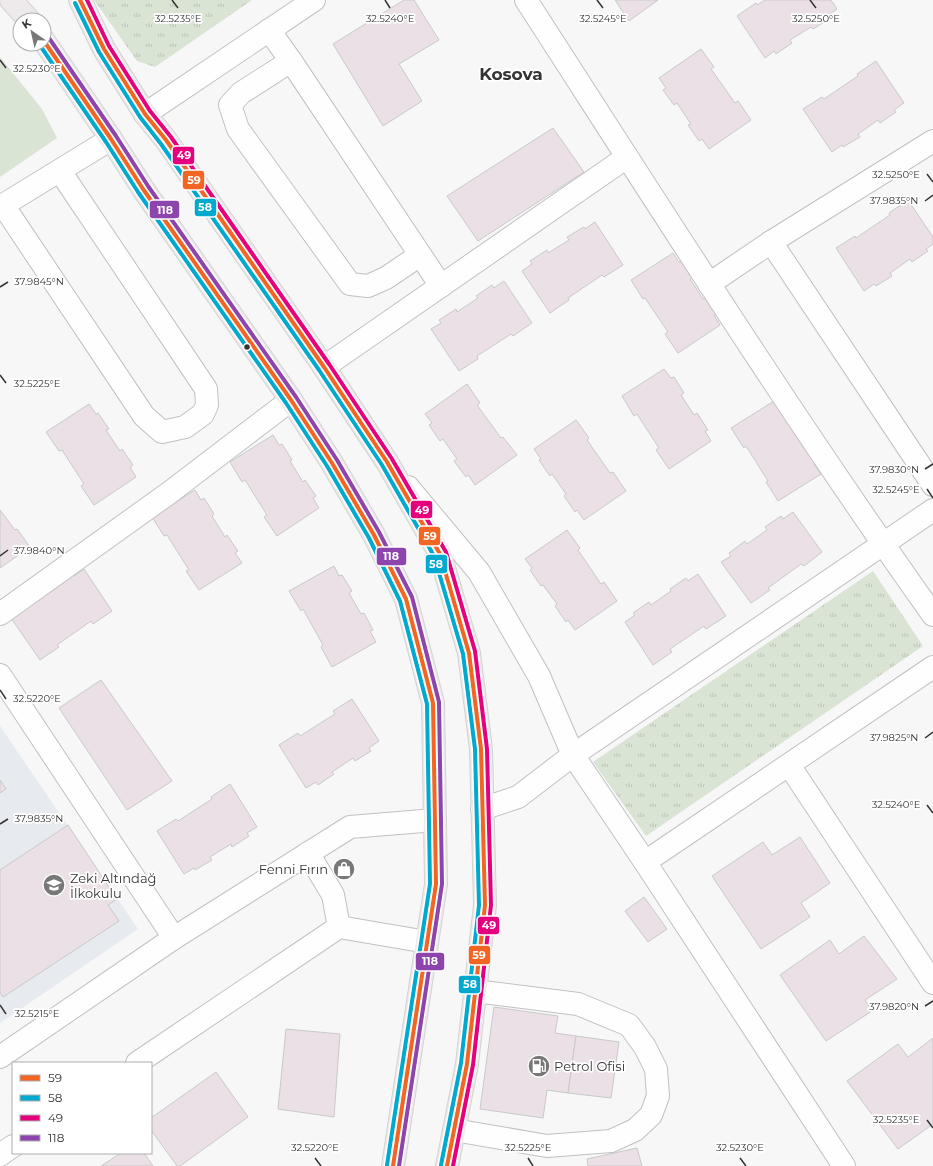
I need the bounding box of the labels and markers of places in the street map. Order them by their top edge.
unlabelled marker [242,342,252,352]
shop icon: Fenni Fırın [331,856,357,882]
place label: Fenni Fırın [259,861,328,877]
place label: Zeki Altındağ İlkokulu [70,870,156,901]
school or university icon: Zeki Altındağ İlkokulu [41,872,67,898]
fuel station icon: Petrol Ofisi [526,1053,552,1079]
place label: Petrol Ofisi [554,1058,625,1074]

